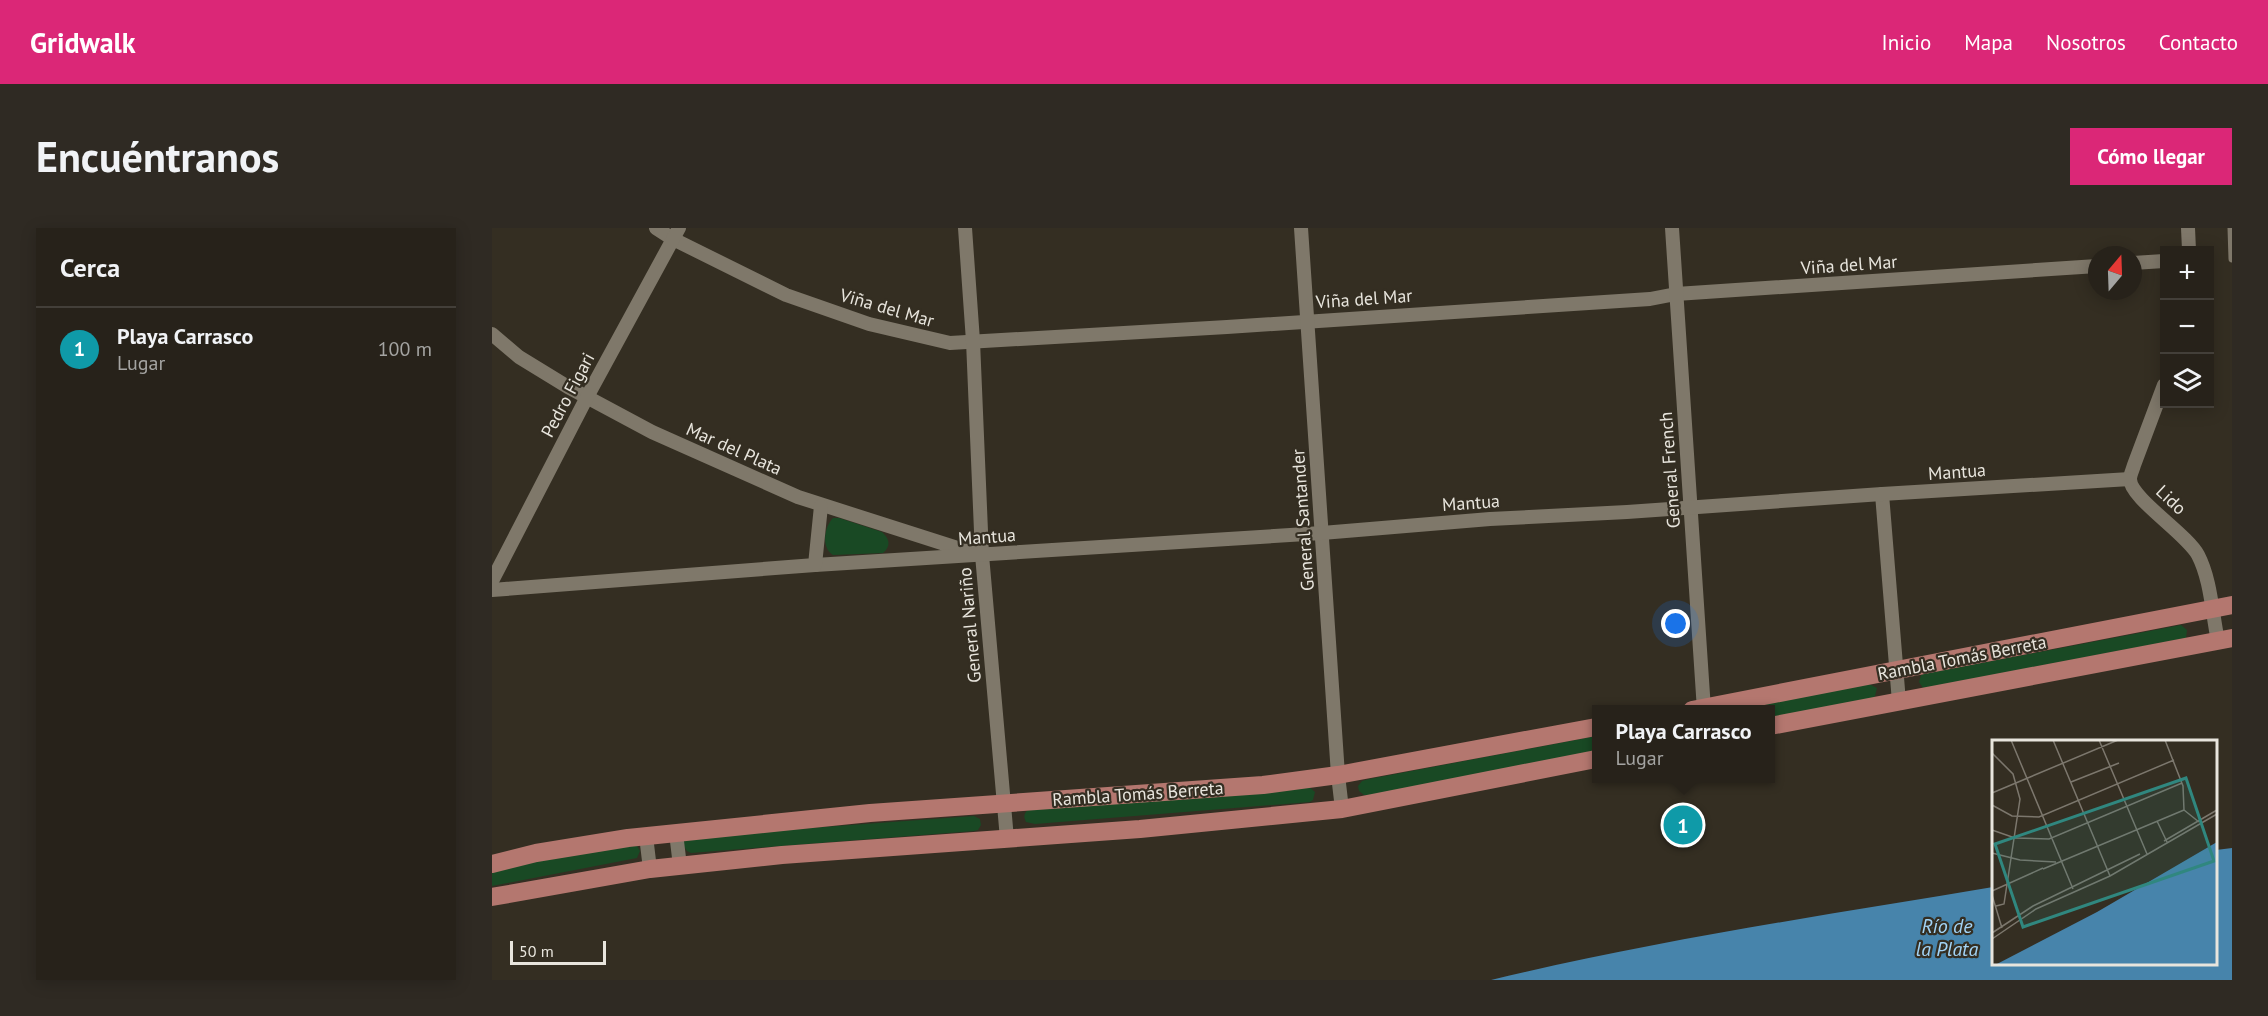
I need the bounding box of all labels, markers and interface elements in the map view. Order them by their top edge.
text: Gridwalk [30,24,136,61]
text: Inicio [1882,29,1931,56]
text: Mapa [1964,29,2013,56]
text: Nosotros [2046,29,2126,56]
text: Contacto [2159,29,2238,56]
button: Cómo llegar [2070,128,2232,185]
text: Encuéntranos [36,129,279,184]
north arrow [2088,246,2142,300]
map controls [2160,246,2214,408]
button: + [2160,246,2214,300]
street label: Viña del Mar [1799,250,1898,279]
text: Cerca [60,251,120,284]
street label: Viña del Mar [836,283,937,332]
street label: Viña del Mar [1314,284,1413,313]
button: − [2160,300,2214,354]
text: Playa Carrasco [117,322,253,350]
text: 1 [74,336,85,362]
text: 100 m [378,336,432,362]
street label: Pedro Figari [536,349,599,441]
text: Lugar [117,350,165,376]
button: layers [2160,354,2214,408]
street label: General French [1654,411,1685,529]
street label: Mar del Plata [683,417,786,480]
street label: General Santander [1286,448,1319,592]
street label: Mantua [1927,458,1987,485]
street label: Lido [2151,480,2191,519]
street label: Mantua [1441,489,1501,516]
street label: Mantua [957,523,1017,550]
street label: General Nariño [953,566,986,684]
your location [1661,609,1690,638]
street label: Rambla Tomás Berreta [1876,630,2048,685]
popup [1592,705,1775,783]
text: Playa Carrasco [1615,717,1752,745]
inset map [1992,740,2217,965]
text: Lugar [1615,745,1664,771]
street label: Rambla Tomás Berreta [1052,776,1224,811]
pin: 1 [1664,802,1702,848]
water label: Río de la Plata [1916,913,1978,962]
scale bar [510,938,606,966]
text: 50 m [519,941,554,961]

